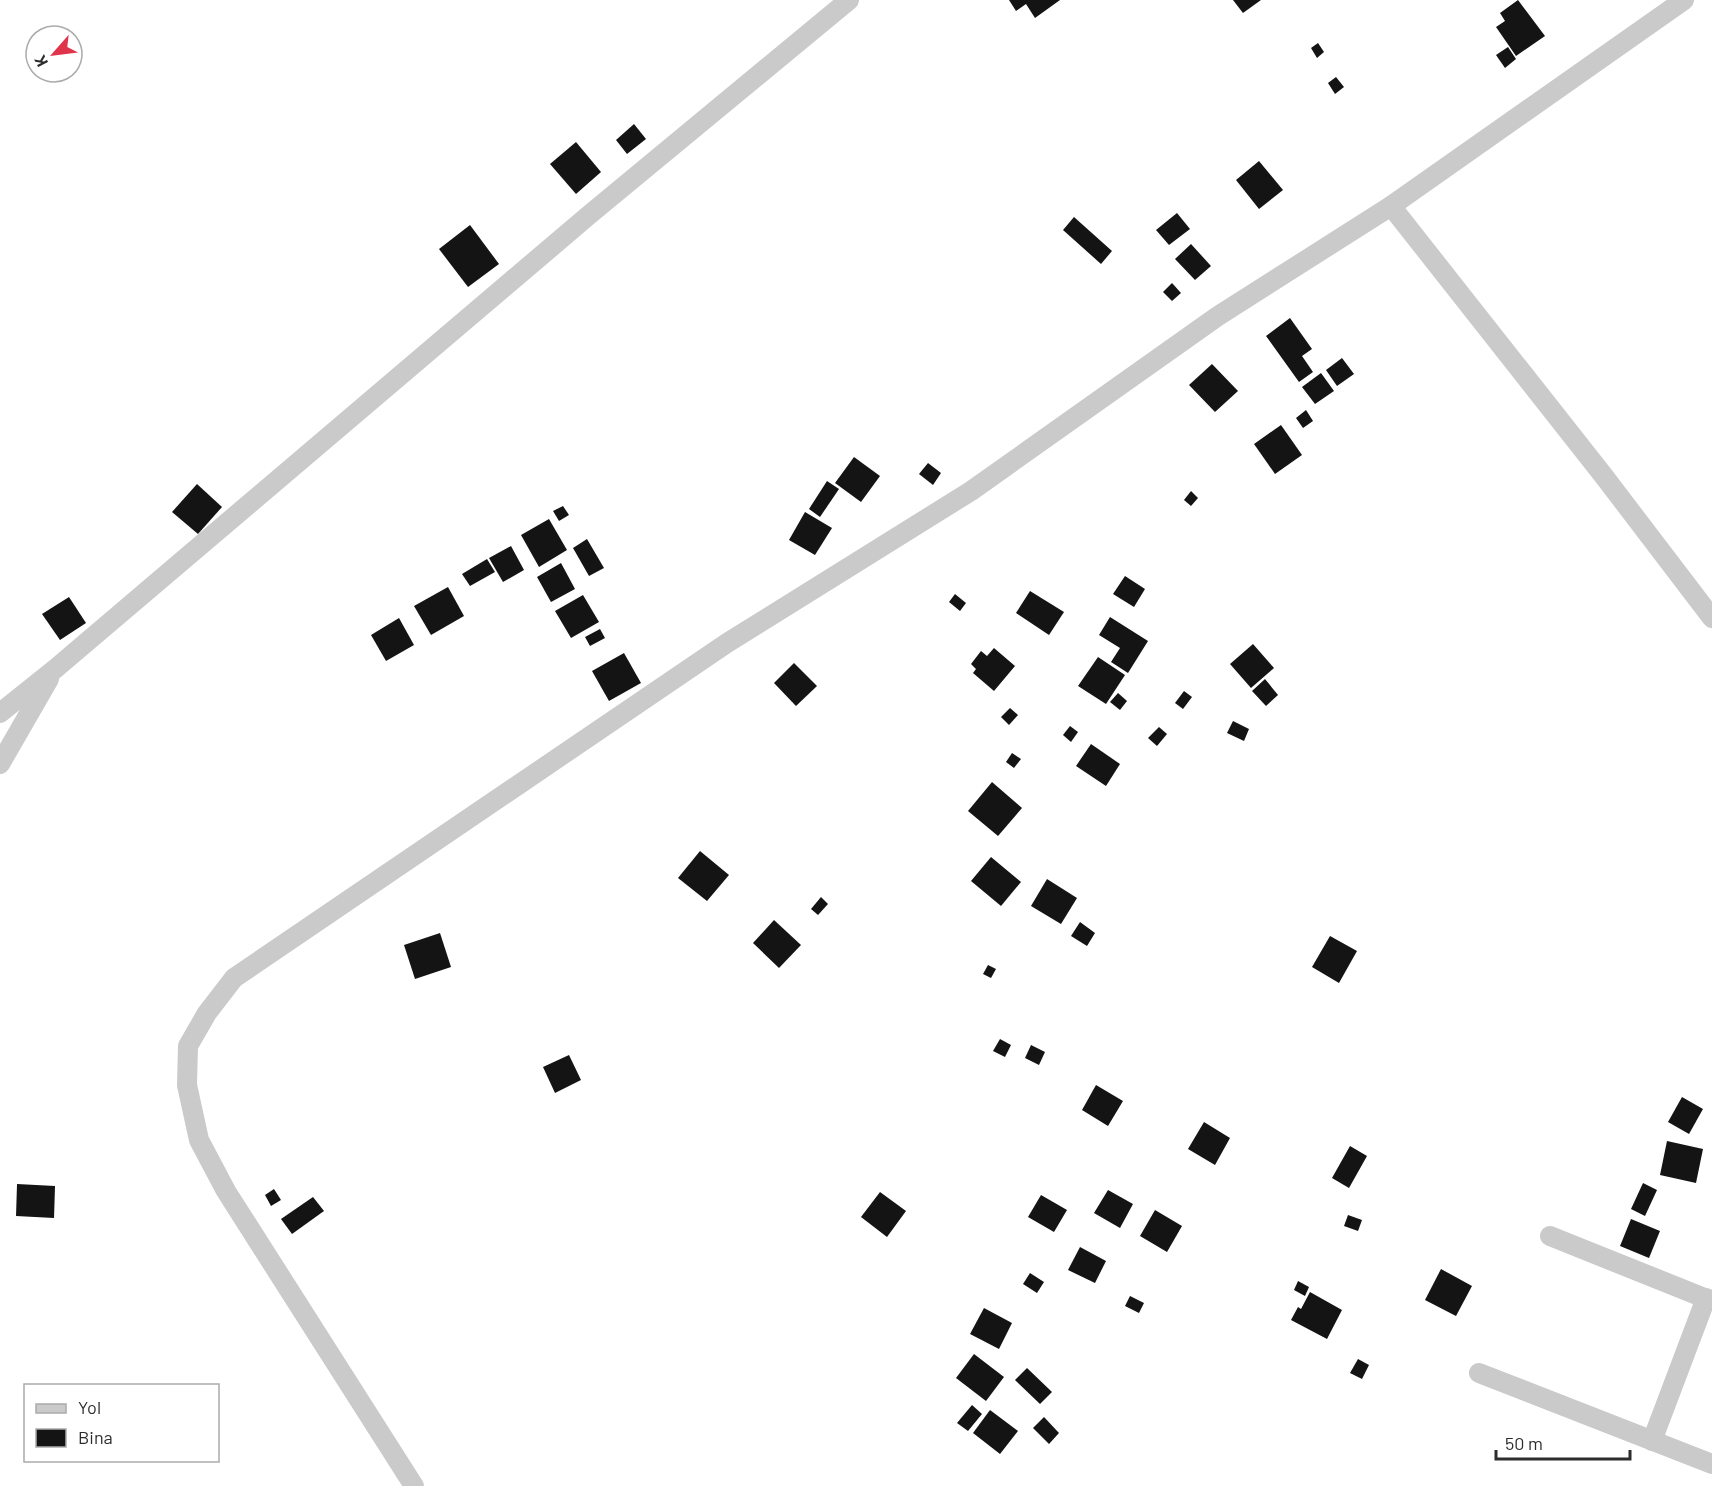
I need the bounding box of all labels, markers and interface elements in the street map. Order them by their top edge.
north arrow [24,24,84,84]
text: K [30,52,51,70]
legend [24,1384,219,1462]
text: Yol [78,1396,101,1418]
scale bar [1496,1423,1630,1461]
text: Bina [78,1426,113,1448]
text: 50 m [1505,1432,1543,1454]

